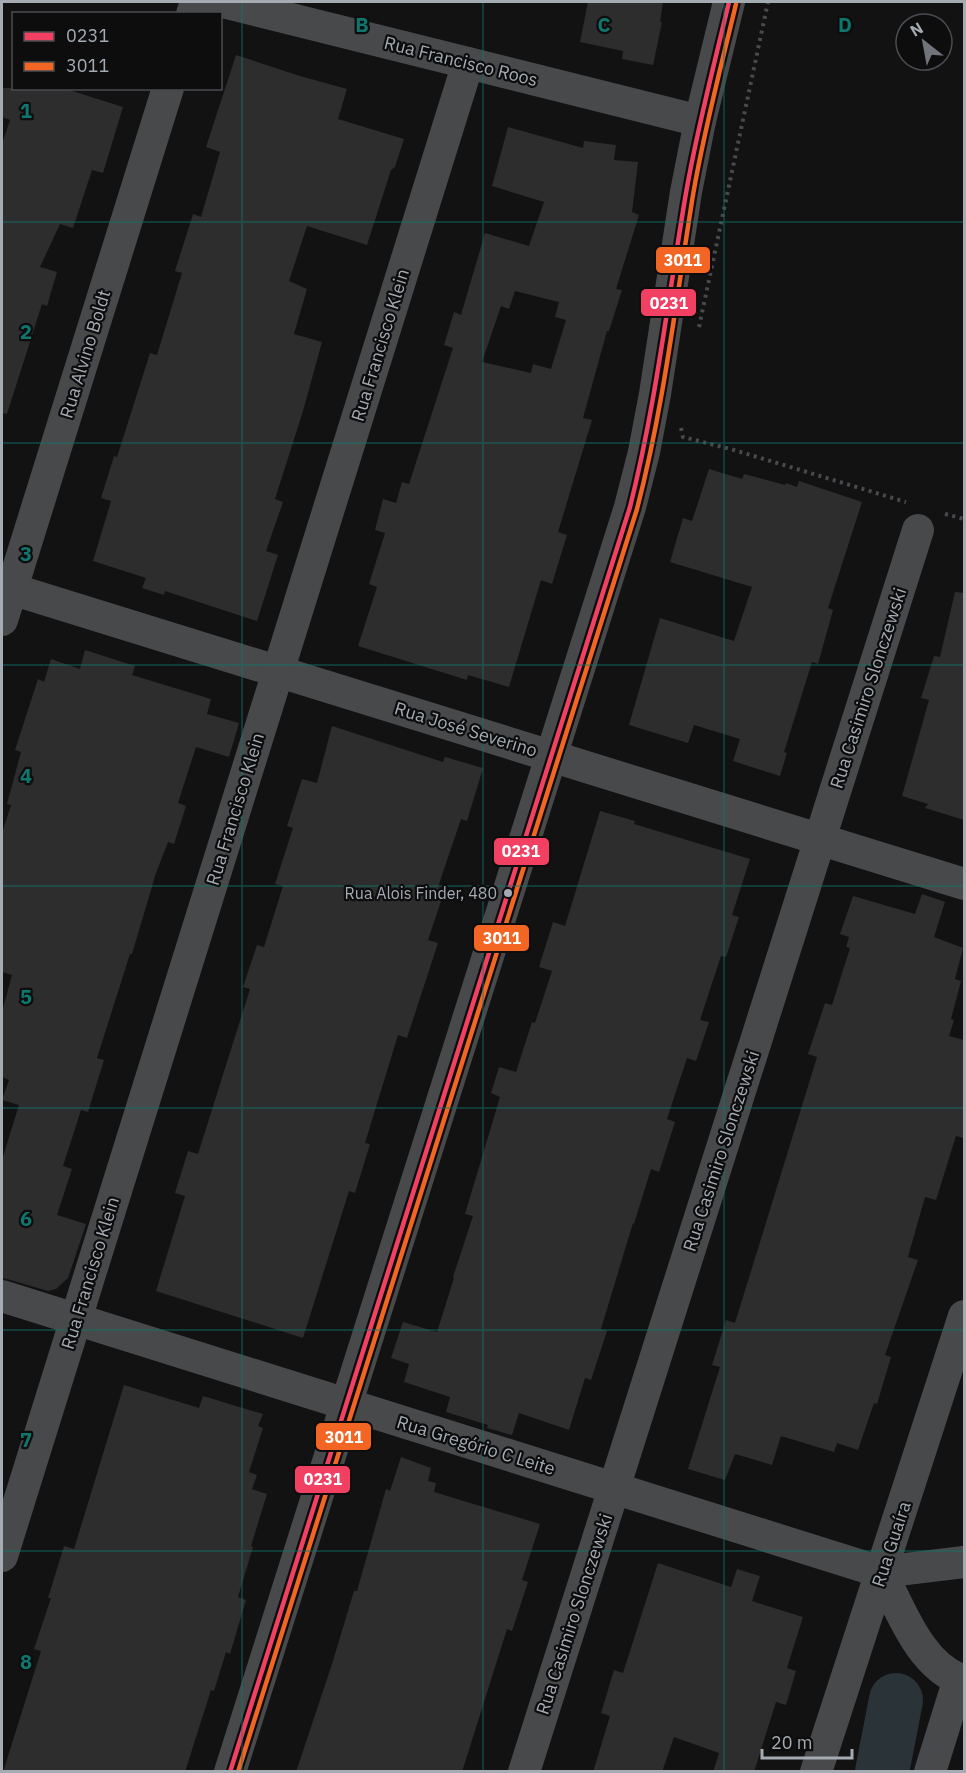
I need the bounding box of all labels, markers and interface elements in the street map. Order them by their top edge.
text: B [355,11,369,38]
text: C [597,11,611,38]
text: D [838,11,852,38]
legend [12,12,222,90]
north arrow [894,12,954,72]
text: N [906,18,926,41]
text: 0231 [66,24,109,47]
street label: Rua Francisco Roos [382,31,540,91]
text: 3011 [66,54,109,77]
text: 1 [20,97,32,124]
line badge: 3011 [655,246,711,274]
text: 3011 [664,250,703,270]
street label: Rua Francisco Klein [346,266,414,424]
street label: Rua Alvino Boldt [55,287,115,421]
line badge: 0231 [640,288,697,317]
text: 0231 [650,293,689,313]
text: 2 [20,318,32,345]
text: 3 [20,540,32,567]
street label: Rua Casimiro Slonczewski [825,585,911,791]
street label: Rua José Severino [392,696,540,762]
street label: Rua Francisco Klein [201,730,269,888]
text: 4 [20,762,32,789]
line badge: 0231 [493,837,550,866]
text: 0231 [502,841,541,861]
place label: Rua Alois Finder, 480 [345,883,497,903]
marker: Rua Alois Finder, 480 [502,887,514,899]
line badge: 3011 [473,924,530,952]
text: 3011 [483,928,522,948]
text: 5 [20,983,32,1010]
street label: Rua Casimiro Slonczewski [678,1048,764,1254]
street label: Rua Francisco Klein [56,1194,124,1352]
text: 6 [20,1205,32,1232]
street label: Rua Gregório C Leite [394,1410,558,1480]
line badge: 3011 [315,1422,372,1451]
text: 7 [20,1426,32,1453]
text: 3011 [325,1427,364,1447]
line badge: 0231 [294,1465,351,1494]
text: 0231 [304,1469,343,1489]
street label: Rua Guaíra [866,1498,916,1590]
street label: Rua Casimiro Slonczewski [531,1511,617,1717]
text: 8 [20,1648,32,1675]
scale bar [762,1722,852,1760]
text: 20 m [771,1731,813,1754]

